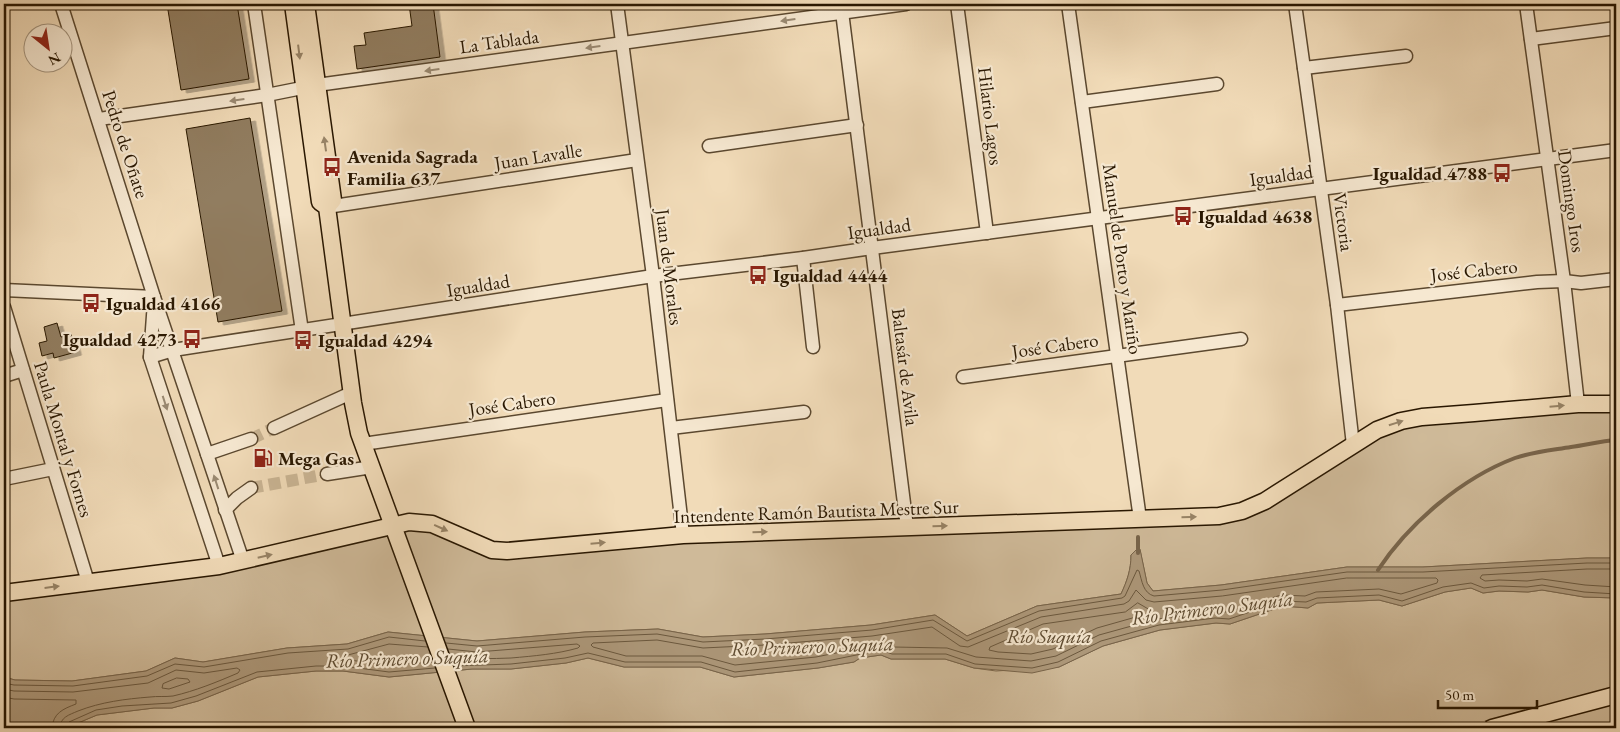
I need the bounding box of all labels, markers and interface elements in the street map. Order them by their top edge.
one-way arrow [780,17,796,25]
north arrow [22,22,72,72]
street label: La Tablada [458,24,541,59]
one-way arrow [584,43,600,51]
one-way arrow [295,44,303,60]
text: N [45,49,64,70]
street label: Hilario Lagos [972,65,1009,167]
one-way arrow [423,66,439,74]
street label: Pedro de Oñate [96,87,155,201]
one-way arrow [228,96,244,104]
one-way arrow [321,135,329,151]
street label: Juan Lavalle [491,137,584,176]
place label: Avenida Sagrada Familia 637 [346,144,479,191]
street label: Domingo Iros [1552,148,1591,254]
bus stop icon: Avenida Sagrada Familia 637 [321,156,343,178]
street label: Igualdad [1248,159,1315,192]
place label: Igualdad 4788 [1373,161,1487,186]
street label: Manuel de Porto y Mariño [1097,162,1148,356]
bus stop icon: Igualdad 4788 [1491,162,1513,184]
street label: Victoria [1327,191,1360,253]
place label: Igualdad 4638 [1198,204,1312,229]
bus stop icon: Igualdad 4638 [1172,205,1194,227]
street label: Juan de Morales [650,206,689,327]
street label: Igualdad [846,212,913,245]
street label: José Cabero [1427,254,1519,288]
place label: Igualdad 4444 [773,263,888,288]
bus stop icon: Igualdad 4444 [747,264,769,286]
street label: Igualdad [445,268,512,303]
place label: Igualdad 4166 [106,291,220,316]
bus stop icon: Igualdad 4166 [80,292,102,314]
street label: Baltasár de Avila [886,307,925,428]
place label: Igualdad 4273 [63,327,177,352]
street label: José Cabero [1008,327,1100,364]
bus stop icon: Igualdad 4273 [181,328,203,350]
place label: Igualdad 4294 [318,328,433,353]
bus stop icon: Igualdad 4294 [292,329,314,351]
street label: Paula Montal y Fornes [28,358,99,520]
street label: José Cabero [465,385,557,422]
one-way arrow [161,396,169,411]
one-way arrow [1550,402,1566,410]
one-way arrow [1389,419,1404,427]
place label: Mega Gas [278,446,354,471]
fuel station icon: Mega Gas [252,447,274,469]
one-way arrow [212,474,220,489]
street label: Intendente Ramón Bautista Mestre Sur [673,494,960,529]
one-way arrow [1181,513,1197,521]
one-way arrow [933,522,949,530]
one-way arrow [434,524,448,532]
one-way arrow [753,528,769,536]
one-way arrow [591,538,607,546]
one-way arrow [257,552,272,560]
one-way arrow [44,583,60,591]
water label: Río Primero o Suquía [1129,585,1295,632]
water label: Río Suquía [1006,623,1092,650]
water label: Río Primero o Suquía [730,630,894,663]
water label: Río Primero o Suquía [325,642,489,675]
scale bar [1438,677,1536,709]
text: 50 m [1445,685,1474,704]

